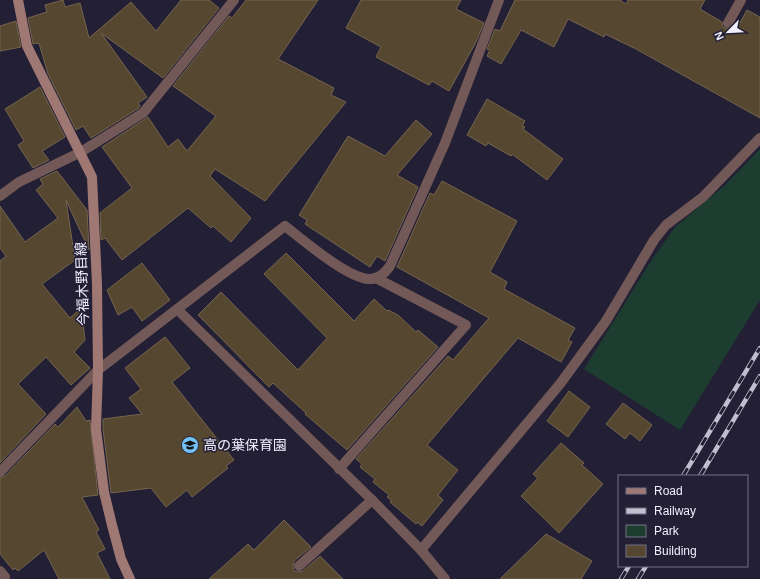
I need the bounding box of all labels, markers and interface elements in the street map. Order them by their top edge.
north arrow [708,12,748,52]
text: N [712,30,726,42]
street label: 今福木野目線 [73,242,91,326]
school or university icon: 高の葉保育園 [180,435,200,455]
place label: 高の葉保育園 [203,437,287,453]
legend [618,475,748,567]
text: Road [654,484,683,498]
text: Railway [654,504,696,518]
text: Park [654,524,680,538]
text: Building [654,544,697,558]

